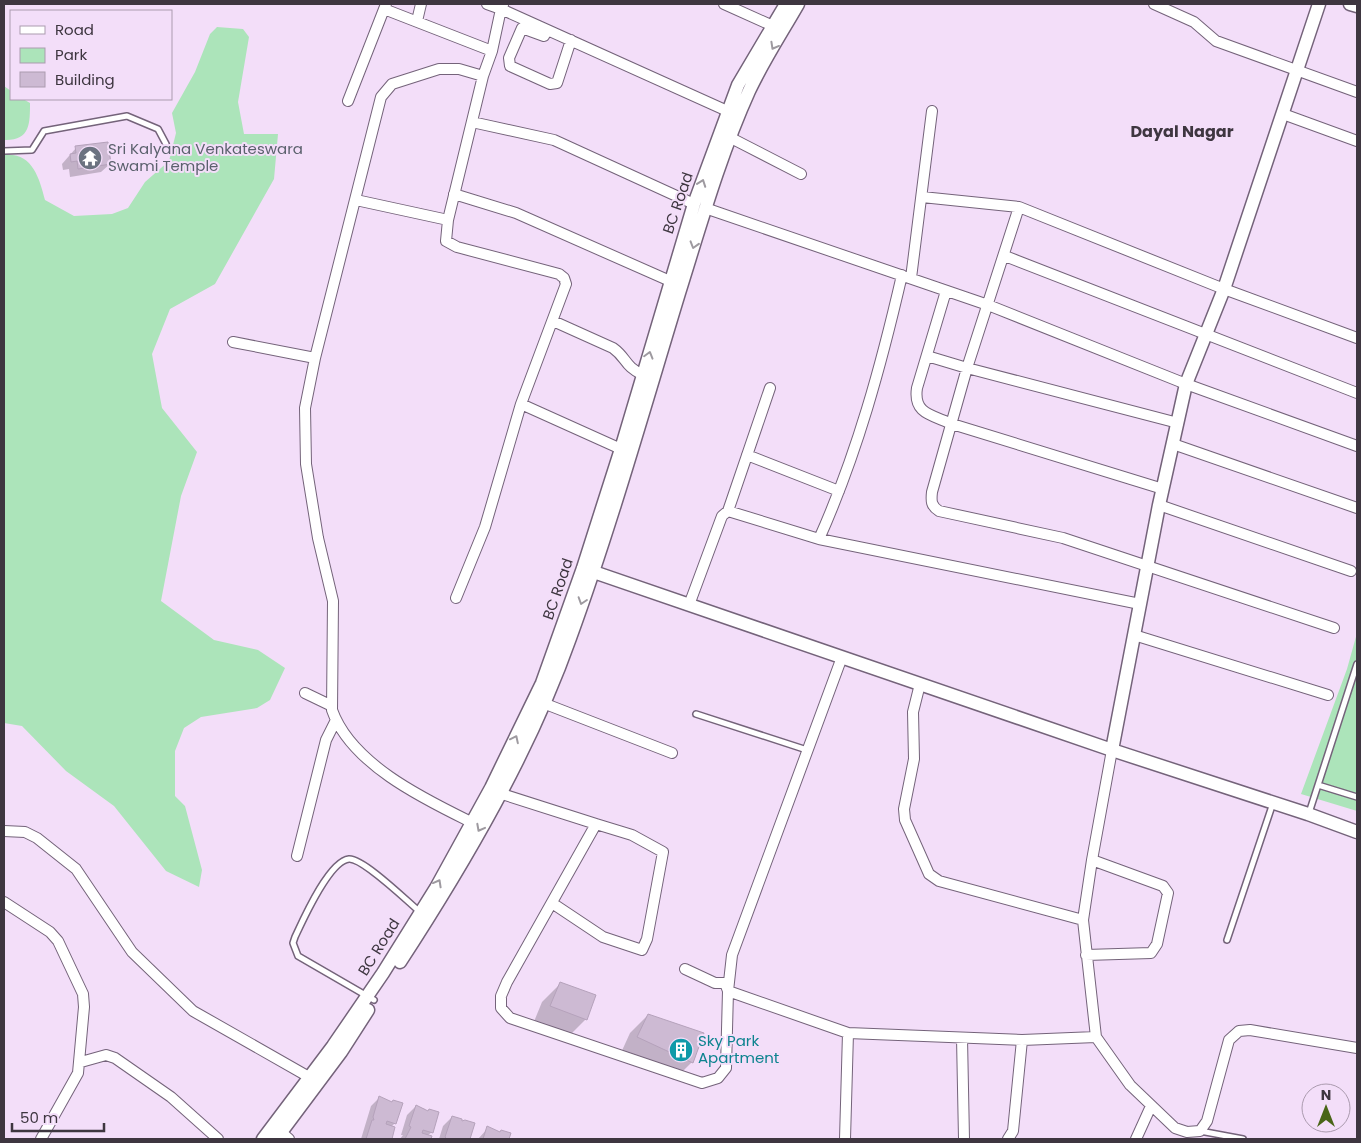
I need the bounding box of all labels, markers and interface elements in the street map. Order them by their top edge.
legend [10,10,172,100]
text: Road [55,19,94,40]
one-way arrow [770,41,780,50]
text: Park [55,44,87,65]
text: Building [55,69,115,90]
district label: Dayal Nagar [1130,120,1234,143]
place label: Sri Kalyana Venkateswara Swami Temple [108,138,303,176]
temple icon: Sri Kalyana Venkateswara Swami Temple [77,145,103,171]
street label: BC Road [657,169,698,236]
one-way arrow [696,179,706,188]
one-way arrow [689,240,699,249]
one-way arrow [643,352,653,360]
street label: BC Road [537,555,578,622]
one-way arrow [578,596,588,604]
one-way arrow [508,736,518,745]
one-way arrow [476,823,486,832]
one-way arrow [432,879,442,888]
street label: BC Road [353,914,404,979]
place label: Sky Park Apartment [698,1030,779,1068]
building icon: Sky Park Apartment [668,1037,694,1063]
north arrow [1301,1083,1351,1133]
text: N [1321,1085,1331,1105]
scale bar [12,1100,105,1132]
text: 50 m [20,1107,58,1128]

